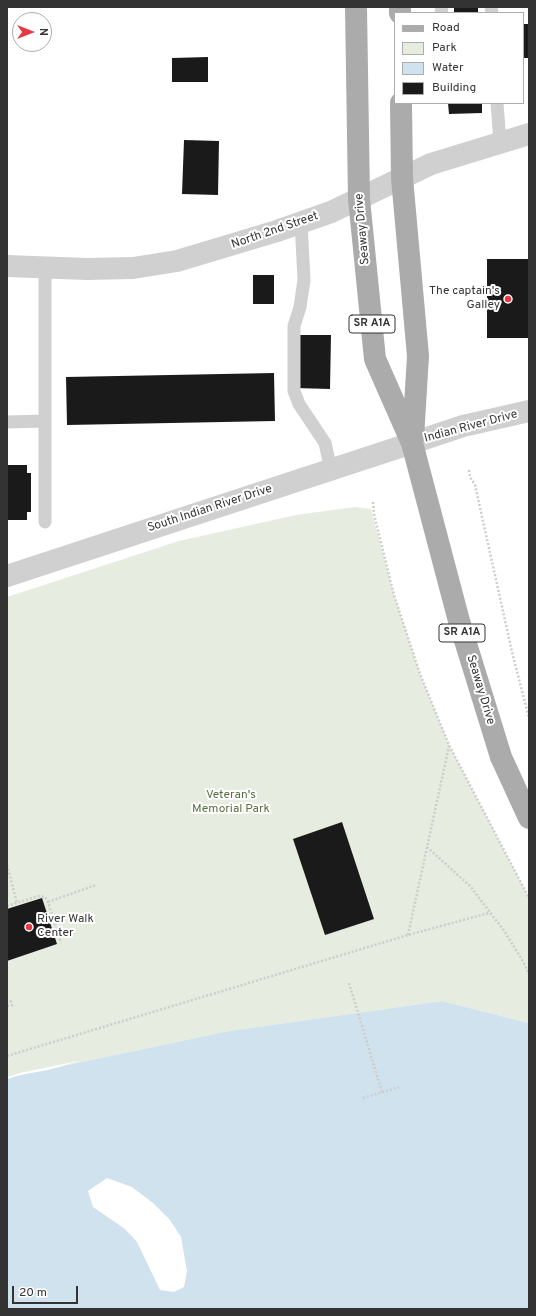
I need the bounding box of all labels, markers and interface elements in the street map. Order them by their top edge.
north arrow [12,12,52,52]
legend [394,12,524,104]
text: Road [432,20,460,36]
text: N [36,28,50,36]
text: Park [432,40,457,56]
text: Water [432,60,464,76]
text: Building [432,80,476,96]
street label: Seaway Drive [353,193,373,265]
street label: North 2nd Street [230,209,320,253]
place label: The captain's Galley [429,285,500,313]
marker: The captain's Galley [503,294,513,304]
road number: SR A1A [349,315,395,333]
street label: Indian River Drive [423,408,519,446]
street label: South Indian River Drive [146,482,274,536]
road number: SR A1A [439,624,485,642]
street label: Seaway Drive [463,654,497,726]
park label: Veteran's Memorial Park [192,789,270,817]
place label: River Walk Center [37,913,94,941]
marker: River Walk Center [24,922,34,932]
scale bar [14,1278,80,1304]
text: 20 m [19,1285,47,1301]

